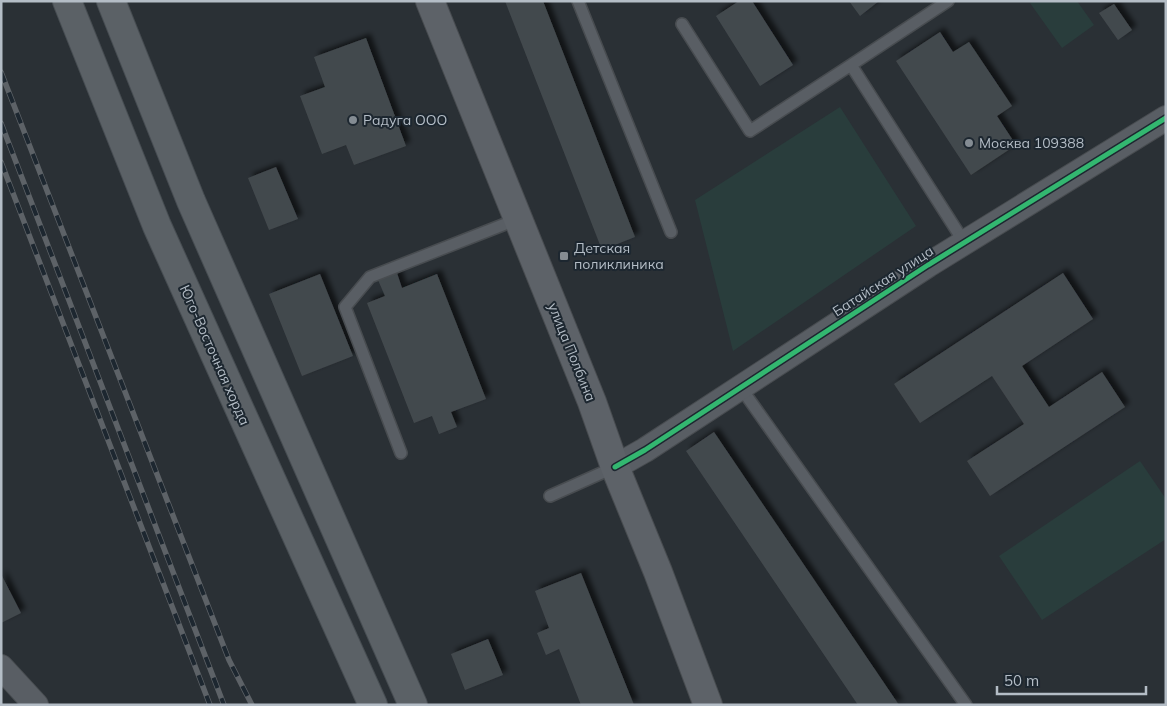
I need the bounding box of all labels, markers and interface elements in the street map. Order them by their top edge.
place label: Радуга ООО [363,111,447,129]
marker: Радуга ООО [347,114,359,126]
place label: Москва 109388 [979,134,1084,152]
marker: Москва 109388 [963,137,975,149]
place label: Детская поликлиника [574,239,664,273]
street label: Батайская улица [829,242,937,320]
marker: Детская поликлиника [558,250,570,262]
street label: Юго-Восточная хорда [176,282,254,428]
street label: улица Полбина [544,300,600,404]
scale bar [997,664,1146,696]
text: 50 m [1004,671,1039,690]

